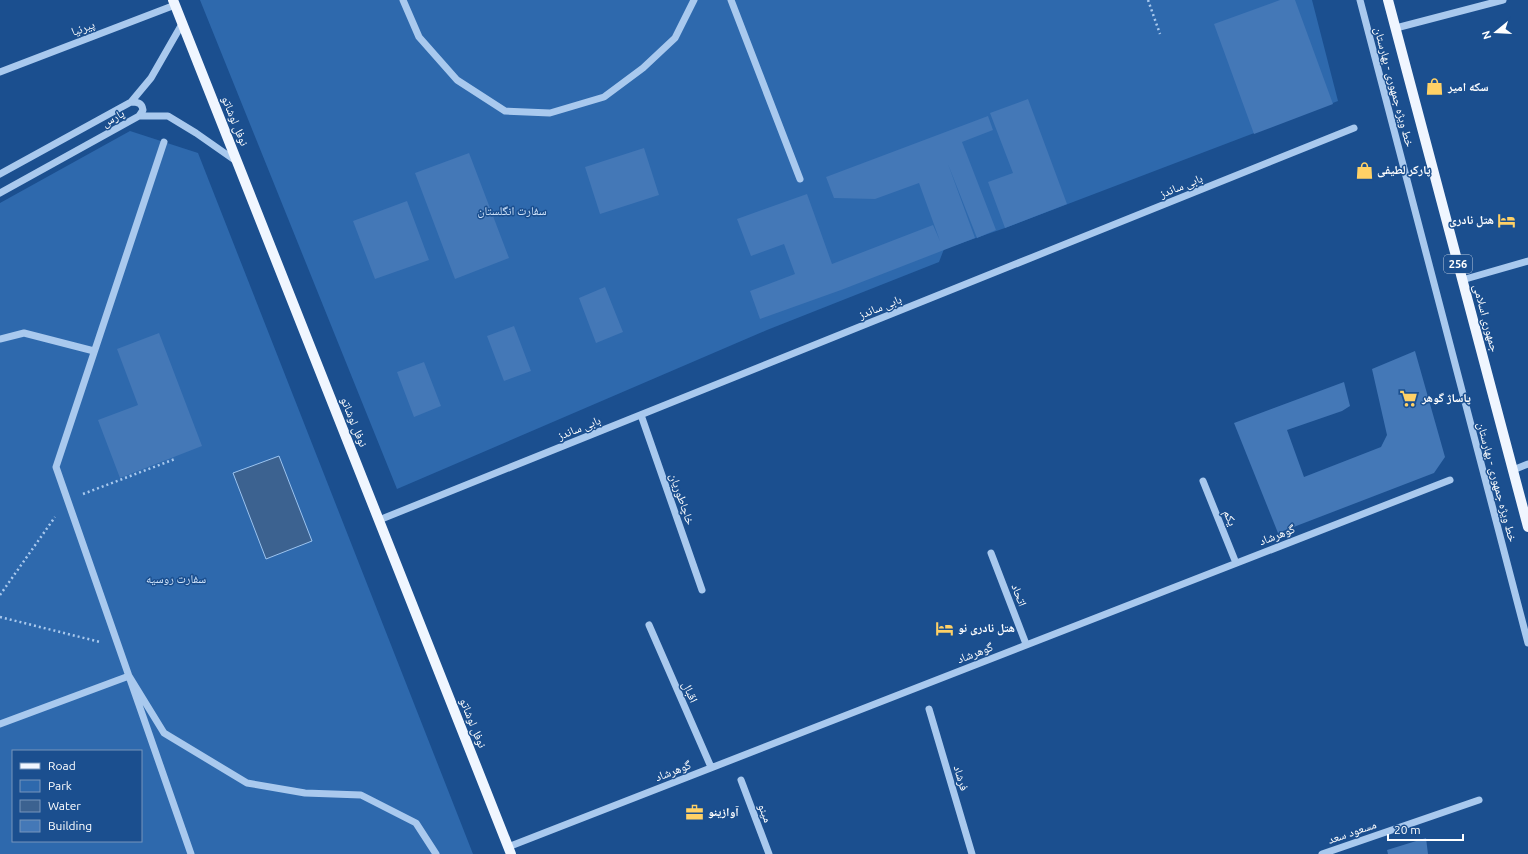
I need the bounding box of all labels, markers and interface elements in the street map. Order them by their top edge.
north arrow [1476,12,1516,52]
street label: پیرنیا [69,17,97,39]
street label: خط ویژه جمهوری - بهارستان [1371,26,1417,149]
text: N [1480,29,1493,41]
shop icon: سکه امیر [1425,77,1445,97]
place label: سکه امیر [1447,80,1489,94]
street label: نوفل لوشاتو [219,94,251,148]
street label: پارس [99,106,127,130]
shop icon: پارکر لطیفی [1354,160,1374,180]
place label: پارکر لطیفی [1377,163,1431,178]
street label: بابی ساندز [1157,171,1205,202]
park label: سفارت انگلستان [477,204,547,218]
hotel icon: هتل نادری [1497,210,1517,230]
place label: هتل نادری [1449,213,1494,228]
road number: 256 [1444,255,1472,273]
street label: جمهوری اسلامی [1470,283,1502,354]
street label: بابی ساندز [856,292,904,323]
supermarket icon: پاساژ گوهر [1399,388,1419,408]
place label: پاساژ گوهر [1421,391,1471,405]
street label: نوفل لوشاتو [338,395,370,449]
street label: بابی ساندز [555,413,603,444]
street label: خط ویژه جمهوری - بهارستان [1474,421,1520,544]
street label: خاچاطوریان [666,471,697,527]
street label: یکم [1220,508,1240,529]
street label: گوهرشاد [1257,522,1297,547]
park label: سفارت روسیه [146,572,206,586]
street label: اتحاد [1009,582,1030,608]
hotel icon: هتل نادری نو [935,618,955,638]
place label: هتل نادری نو [958,621,1015,636]
street label: گوهرشاد [955,640,995,665]
street label: اقبال [679,679,701,705]
street label: نوفل لوشاتو [457,696,489,750]
legend [12,750,142,842]
street label: گوهرشاد [653,758,693,783]
text: Road [48,759,76,772]
street label: فرشاد [951,764,971,792]
text: Park [48,779,72,792]
text: Water [48,799,81,812]
office icon: آوازینو [685,802,705,822]
street label: مینو [755,802,775,824]
place label: آوازینو [708,805,739,819]
scale bar [1388,816,1463,842]
street label: مسعود سعد [1326,817,1378,846]
text: Building [48,819,92,832]
text: 20 m [1394,823,1421,836]

